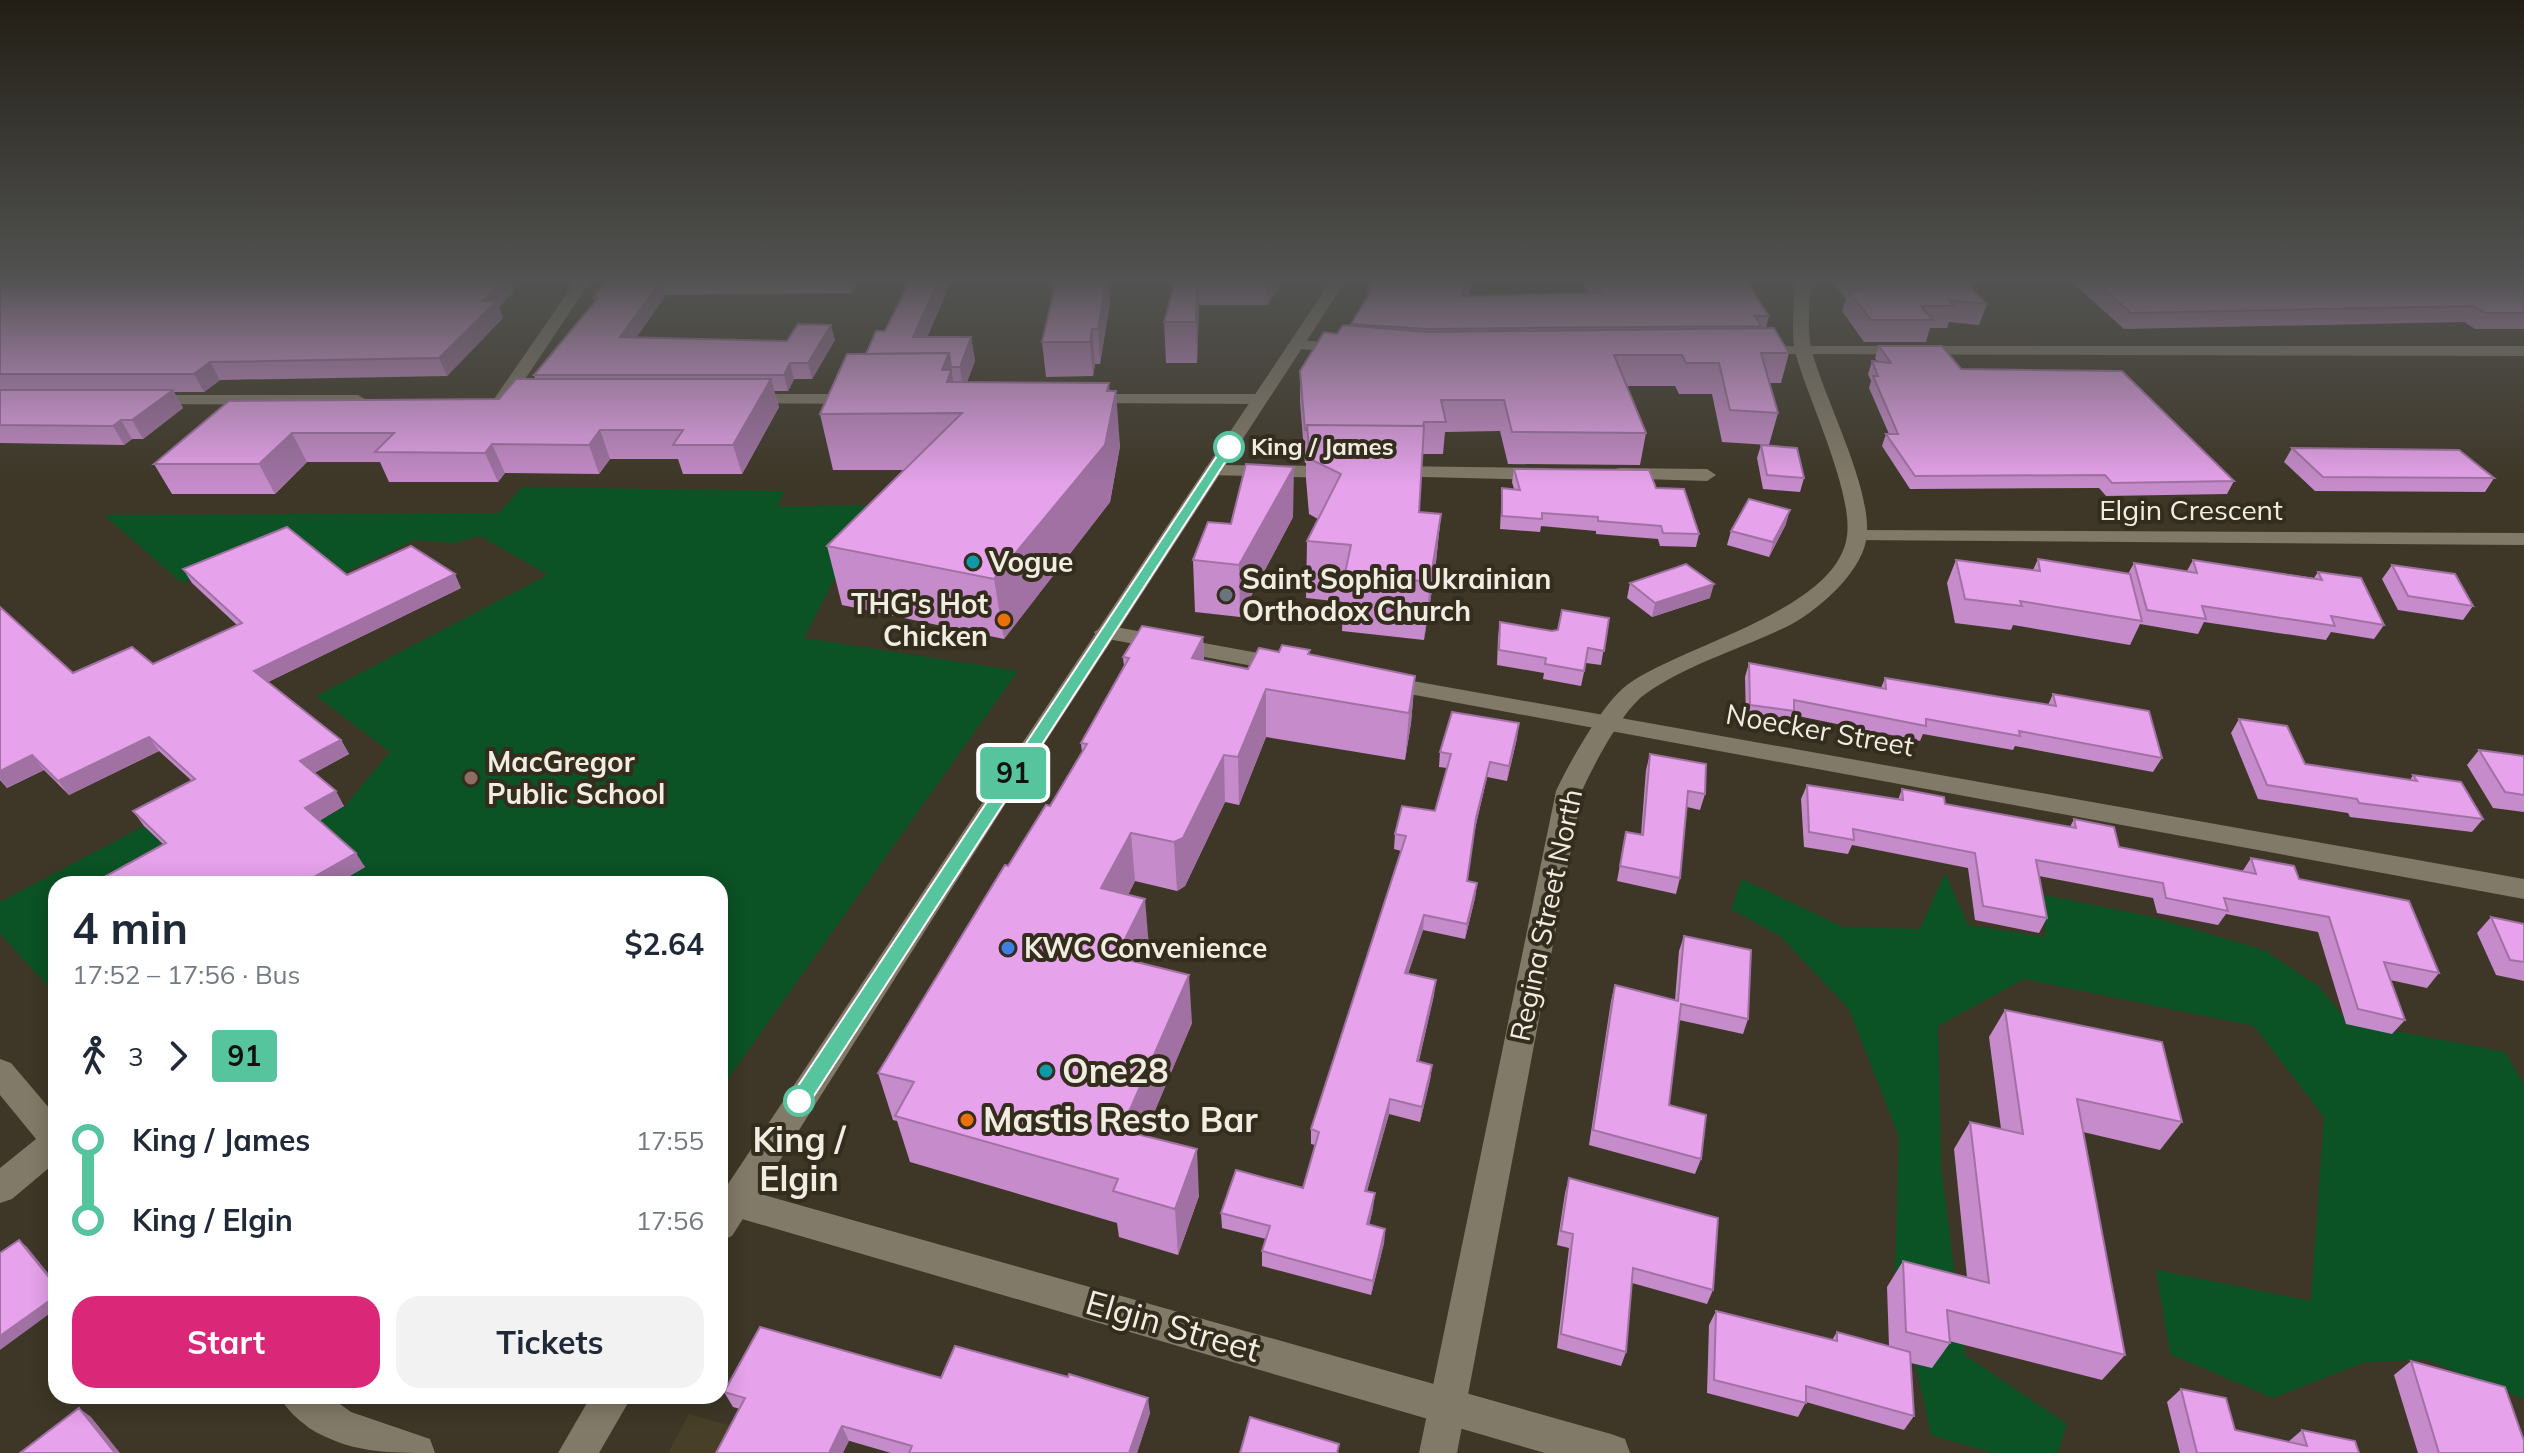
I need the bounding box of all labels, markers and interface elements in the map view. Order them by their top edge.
place label: King / James [1251,431,1394,461]
marker: King / James [1214,432,1244,462]
street label: Elgin Crescent [2099,492,2283,527]
place label: Vogue [988,544,1073,579]
marker: Vogue [964,553,982,571]
place label: Saint Sophia Ukrainian Orthodox Church [1242,561,1551,628]
place label: THG's Hot Chicken [851,586,988,653]
marker: Saint Sophia Ukrainian Orthodox Church [1217,586,1235,604]
marker: THG's Hot Chicken [995,611,1013,629]
street label: Noecker Street [1723,696,1917,763]
place label: MacGregor Public School [487,744,665,811]
line badge: 91 [977,747,1049,799]
text: 91 [996,755,1030,790]
marker: MacGregor Public School [462,769,480,787]
street label: Regina Street North [1502,786,1589,1044]
text: 4 min [72,900,188,955]
text: $2.64 [625,925,704,963]
place label: KWC Convenience [1024,930,1267,965]
marker: KWC Convenience [999,939,1017,957]
text: 17:52 – 17:56 · Bus [72,958,301,991]
icon: walk [72,1034,116,1078]
icon: forward [156,1034,200,1078]
text: 91 [228,1038,261,1073]
text: 3 [128,1040,144,1073]
place label: One28 [1062,1049,1169,1092]
marker: One28 [1037,1062,1055,1080]
marker: King / Elgin [784,1086,814,1116]
place label: Mastis Resto Bar [983,1098,1258,1141]
marker: Mastis Resto Bar [958,1111,976,1129]
place label: King / Elgin [752,1118,847,1200]
text: King / James [132,1121,310,1159]
text: 17:55 [636,1124,704,1157]
text: King / Elgin [132,1201,293,1239]
text: 17:56 [636,1204,704,1237]
street label: Elgin Street [1081,1280,1265,1371]
button: Start [72,1296,380,1388]
button: Tickets [396,1296,704,1388]

